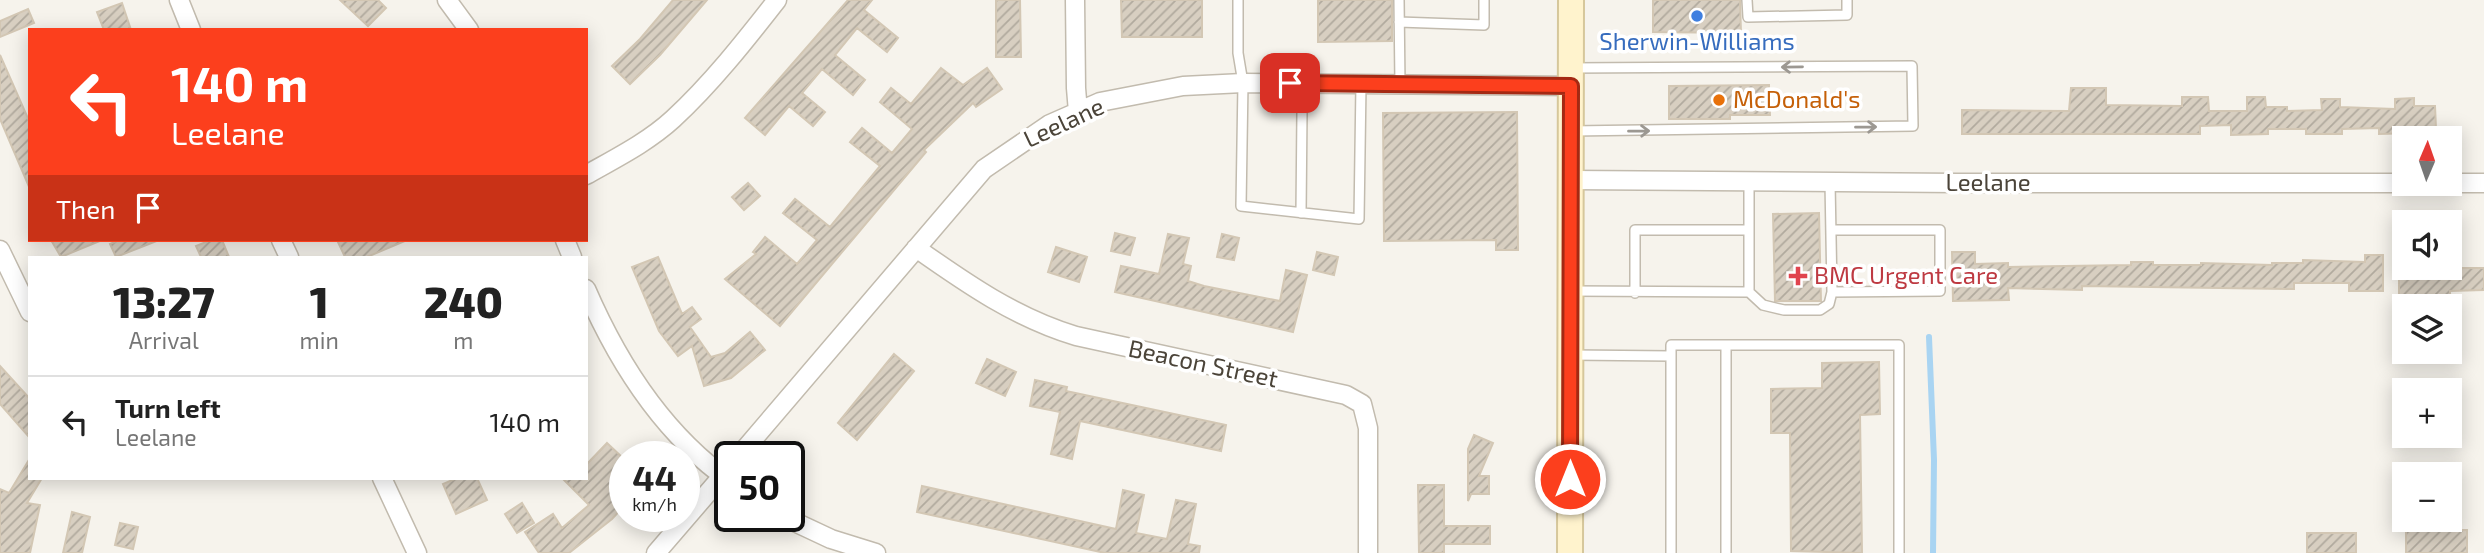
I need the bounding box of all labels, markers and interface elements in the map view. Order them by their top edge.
marker: Sherwin-Williams [1689,8,1705,24]
place label: Sherwin-Williams [1599,26,1795,55]
text: 140 m [171,53,308,112]
pin [1260,53,1320,113]
icon: left [56,56,147,147]
one-way arrow [1781,61,1804,74]
icon: arrive [1271,64,1309,102]
place label: McDonald's [1733,84,1861,113]
street label: Leelane [1019,90,1108,153]
marker: McDonald's [1711,92,1727,108]
text: Leelane [171,113,285,151]
one-way arrow [1854,120,1877,134]
one-way arrow [1627,124,1650,138]
north arrow [2392,126,2462,196]
map controls [2392,126,2462,532]
street label: Leelane [1945,167,2031,196]
icon: arrive [129,189,167,227]
text: Then [56,193,115,224]
button: sound [2392,210,2462,280]
place label: BMC Urgent Care [1814,260,1998,289]
marker: BMC Urgent Care [1788,266,1808,286]
text: 13:27 [113,276,215,326]
text: 1 [310,276,329,326]
text: 240 [424,276,503,326]
button: layers [2392,294,2462,364]
text: Arrival [129,326,199,354]
text: min [300,326,339,354]
text: m [453,326,473,354]
street label: Beacon Street [1126,333,1281,393]
button: + [2392,378,2462,448]
text: Turn left [115,392,221,423]
icon: left [56,403,94,441]
text: 140 m [489,406,560,437]
text: Leelane [115,423,197,451]
speed limit sign: 50 [714,441,805,532]
position arrow [1533,442,1607,516]
text: 44 [632,456,677,498]
button: − [2392,462,2462,532]
text: km/h [632,493,677,515]

